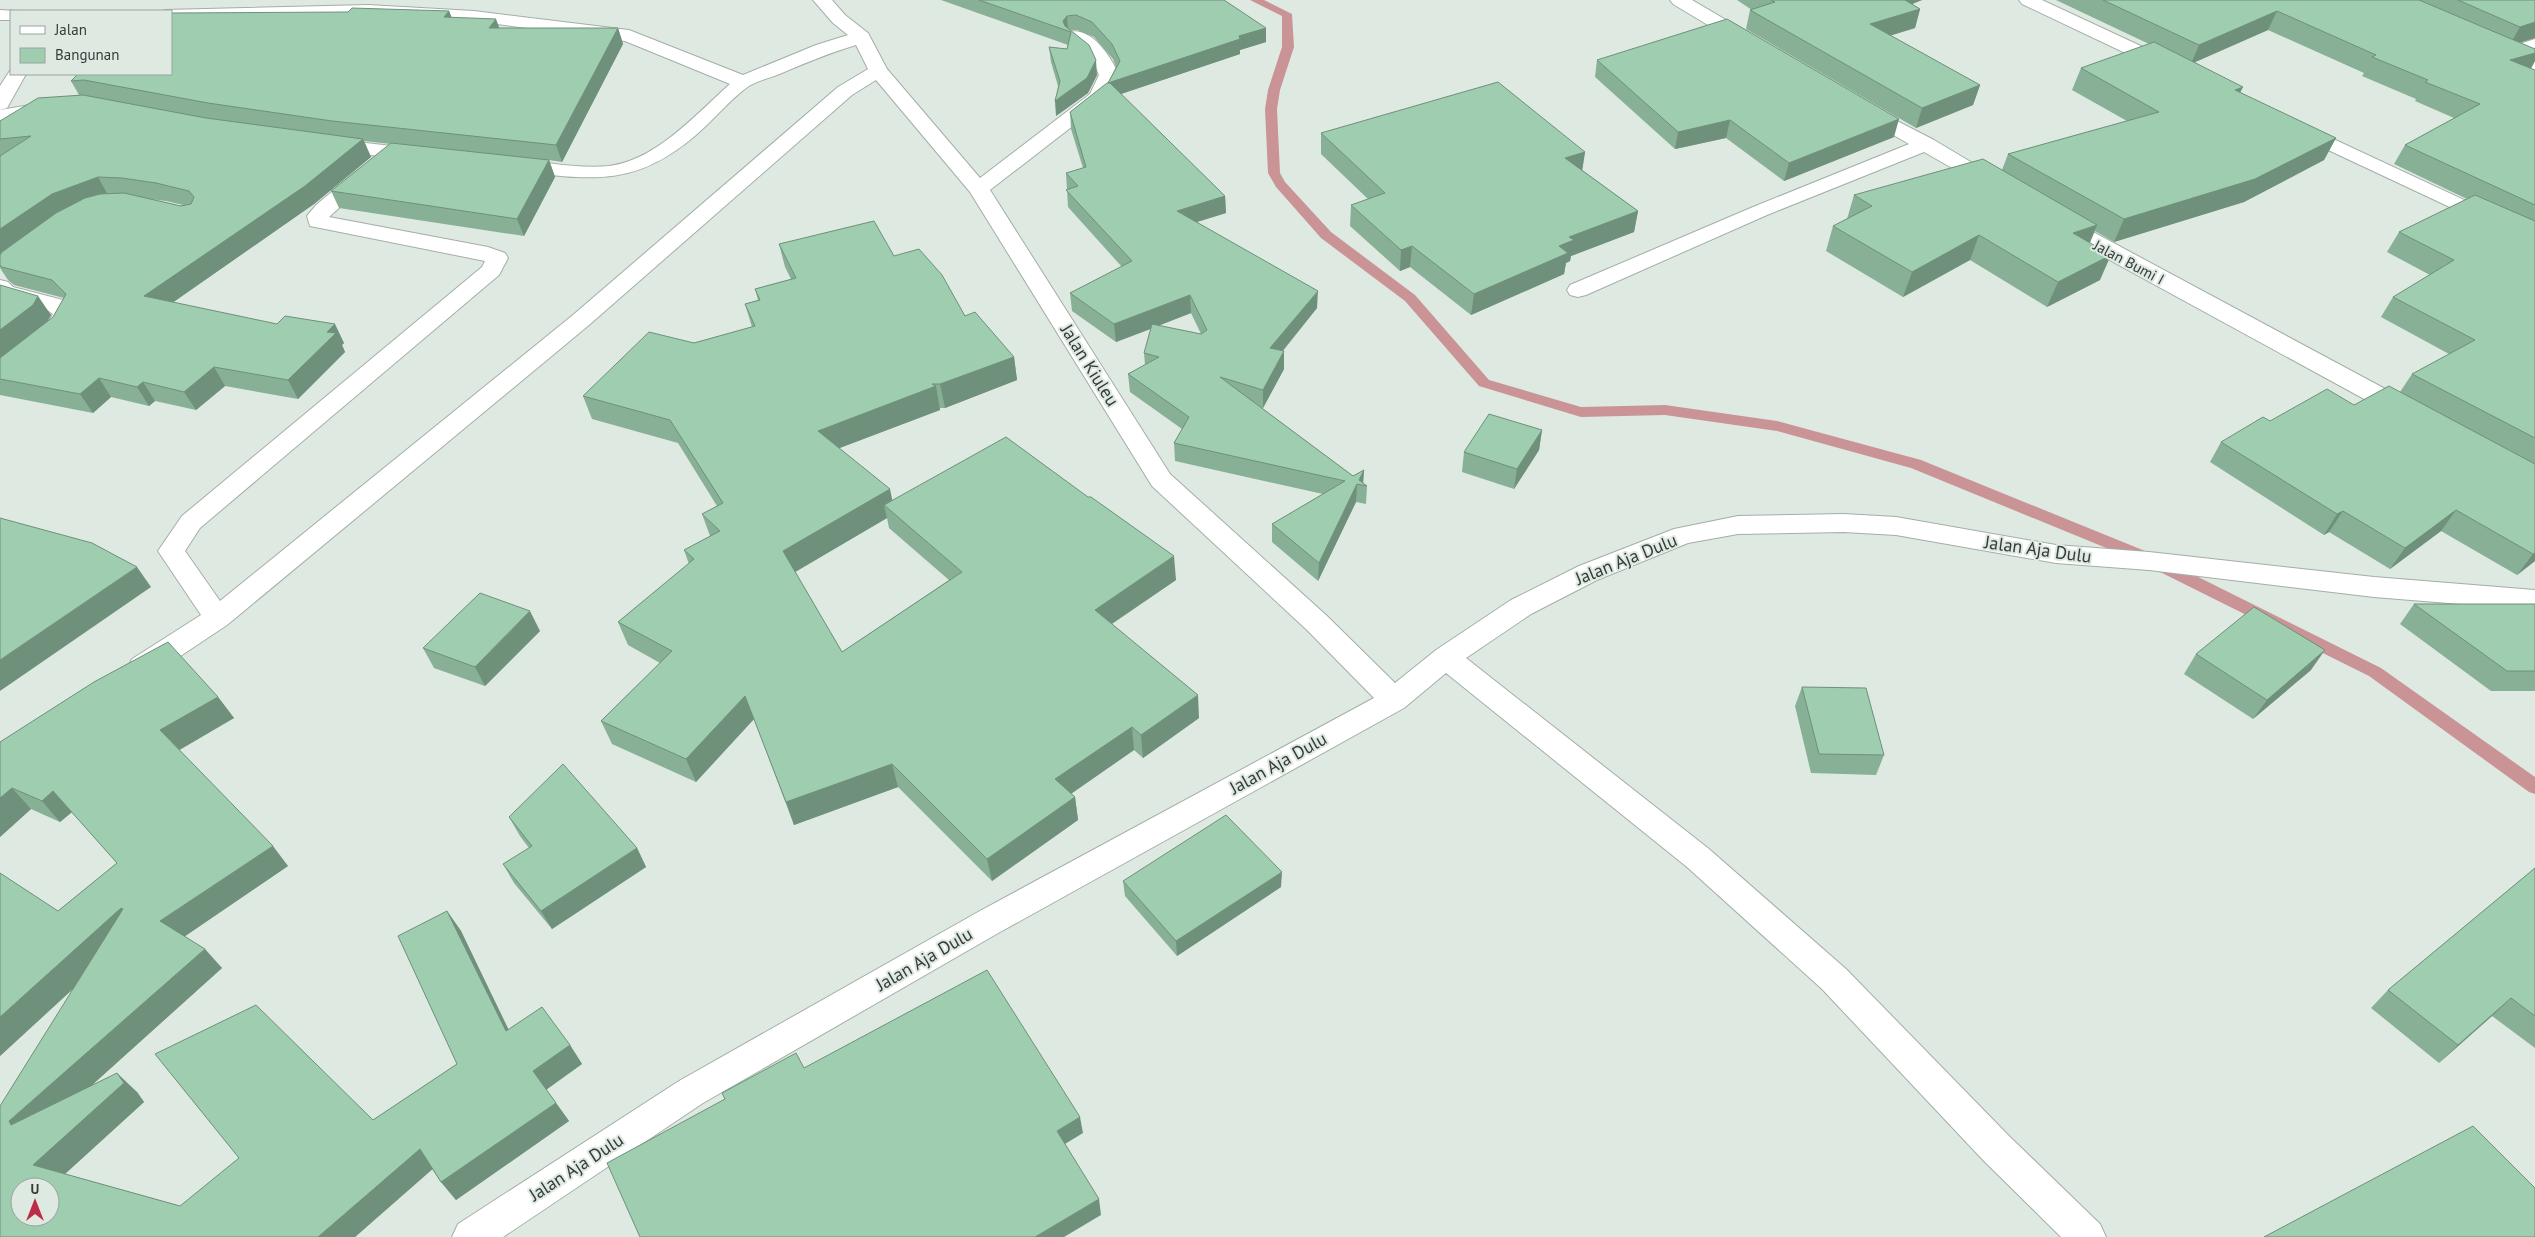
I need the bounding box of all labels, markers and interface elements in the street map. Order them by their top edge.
legend [10,10,172,75]
text: Jalan [54,20,87,39]
text: Bangunan [55,45,119,64]
street label: Jalan Bumi I [2090,235,2168,289]
street label: Jalan Kiuleu [1055,319,1124,410]
street label: Jalan Aja Dulu [1571,528,1680,590]
street label: Jalan Aja Dulu [1982,530,2093,568]
street label: Jalan Aja Dulu [1224,727,1331,800]
street label: Jalan Aja Dulu [871,922,976,996]
street label: Jalan Aja Dulu [524,1128,628,1207]
north arrow [10,1177,60,1227]
text: U [31,1180,39,1198]

